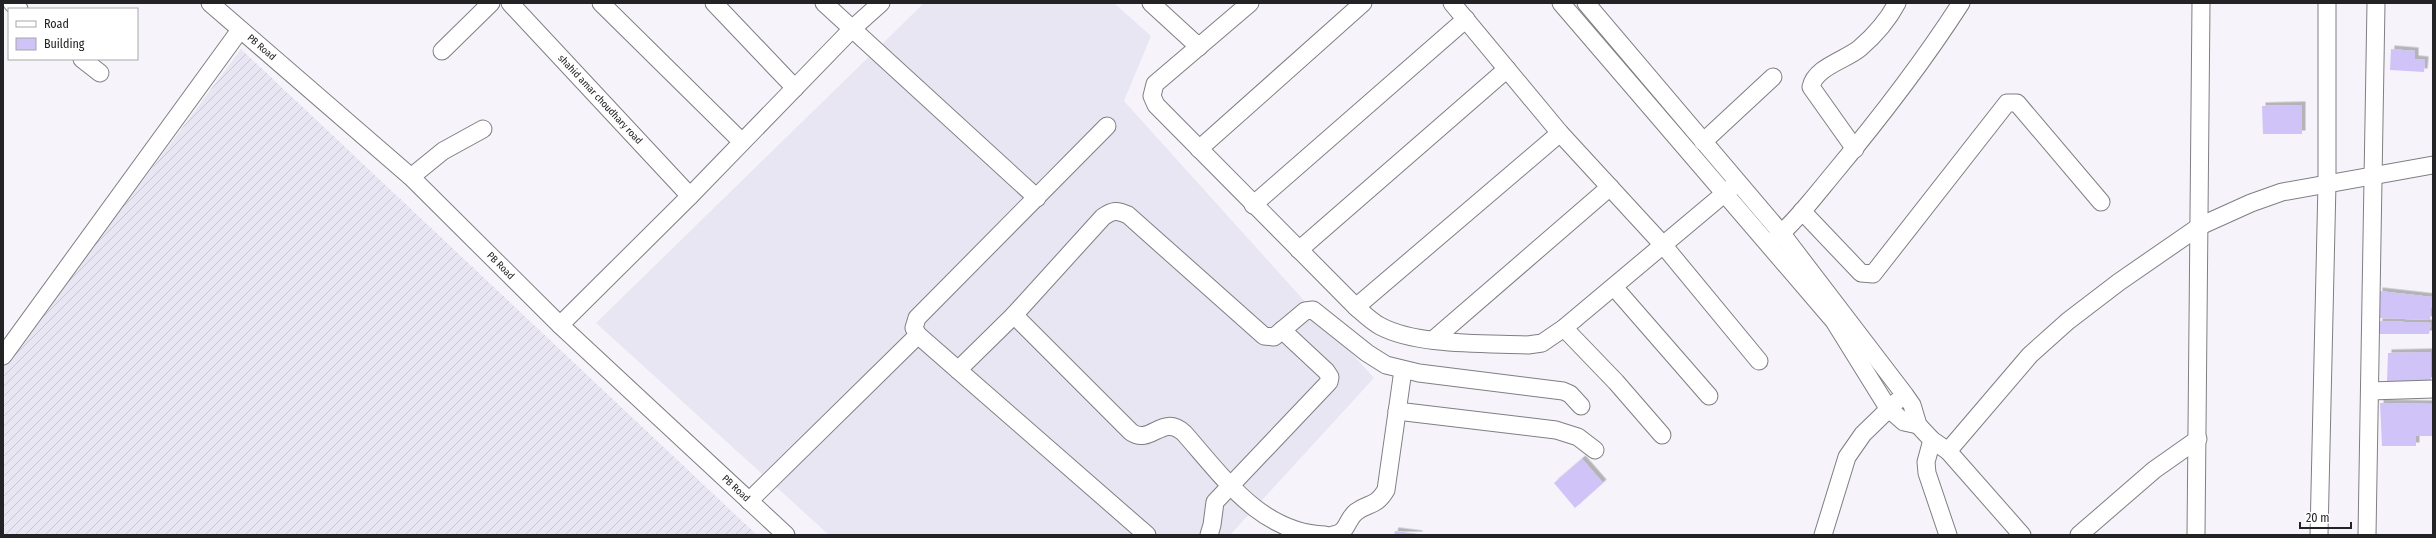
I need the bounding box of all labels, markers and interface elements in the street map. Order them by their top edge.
legend [8,8,138,60]
text: Road [44,17,69,31]
street label: PB Road [245,32,278,63]
text: Building [44,37,85,51]
street label: shahid amar choudhary road [555,52,645,147]
street label: PB Road [484,250,517,282]
street label: PB Road [719,473,752,504]
scale bar [2300,504,2351,530]
text: 20 m [2306,511,2330,525]

